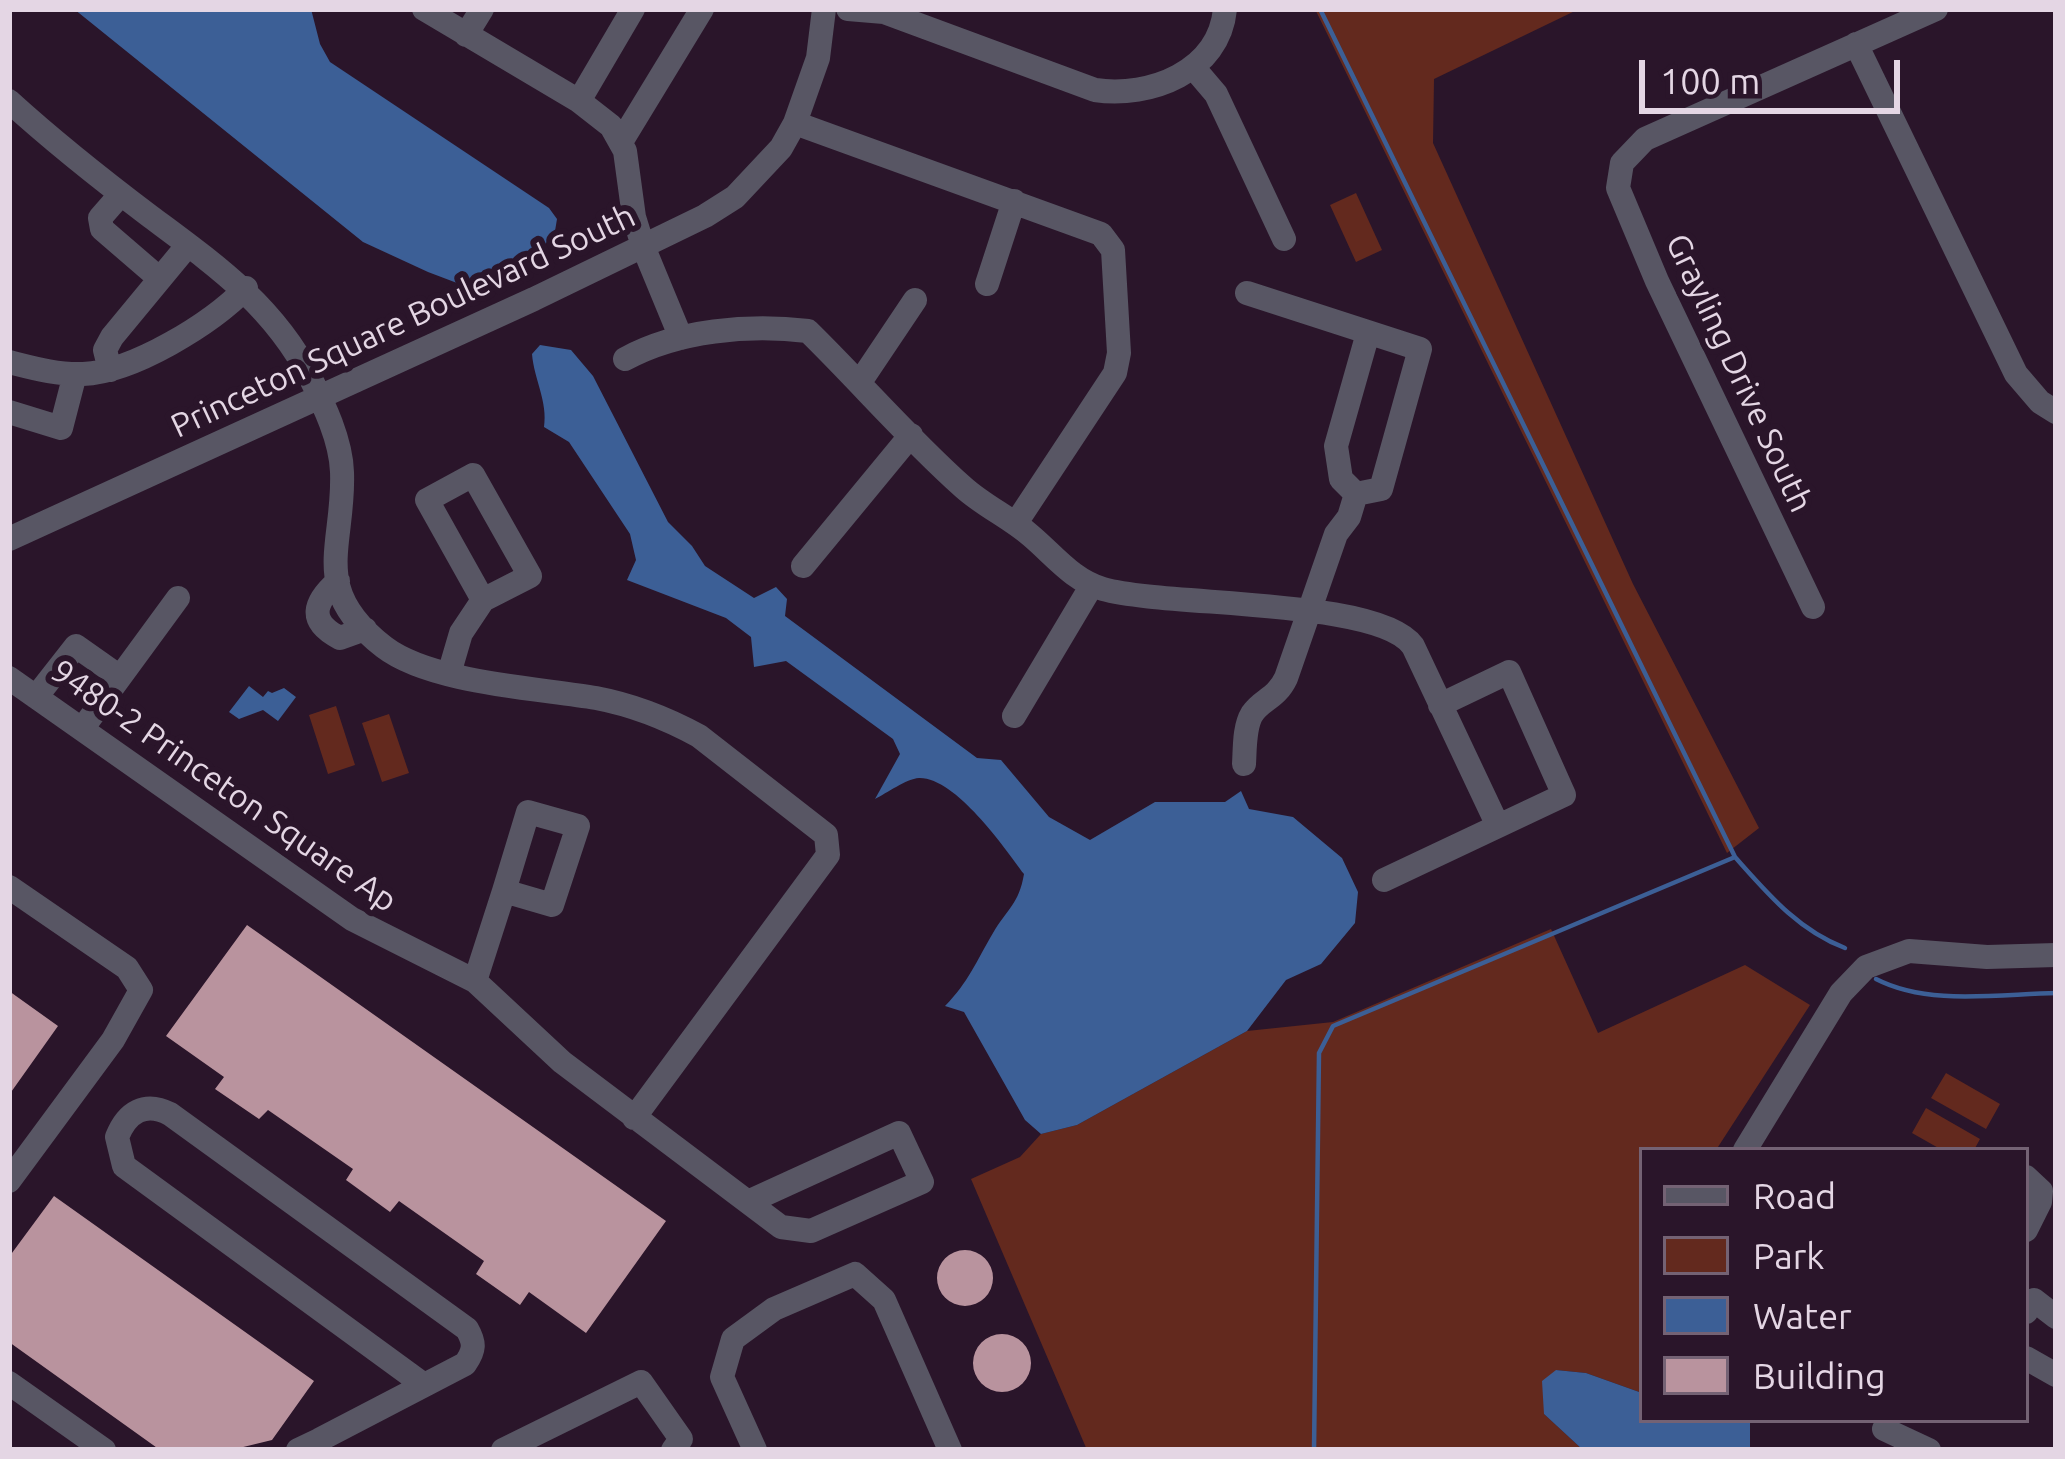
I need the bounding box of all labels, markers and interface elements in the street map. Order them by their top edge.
scale bar [1645,36,1906,110]
text: 100 m [1660,60,1760,101]
street label: Princeton Square Boulevard South [165,196,641,446]
street label: Grayling Drive South [1657,228,1821,518]
street label: 9480-2 Princeton Square Ap [44,651,404,921]
legend [1639,1147,2029,1423]
text: Road [1753,1175,1836,1216]
text: Park [1753,1235,1825,1276]
text: Water [1753,1295,1852,1336]
text: Building [1753,1355,1886,1396]

